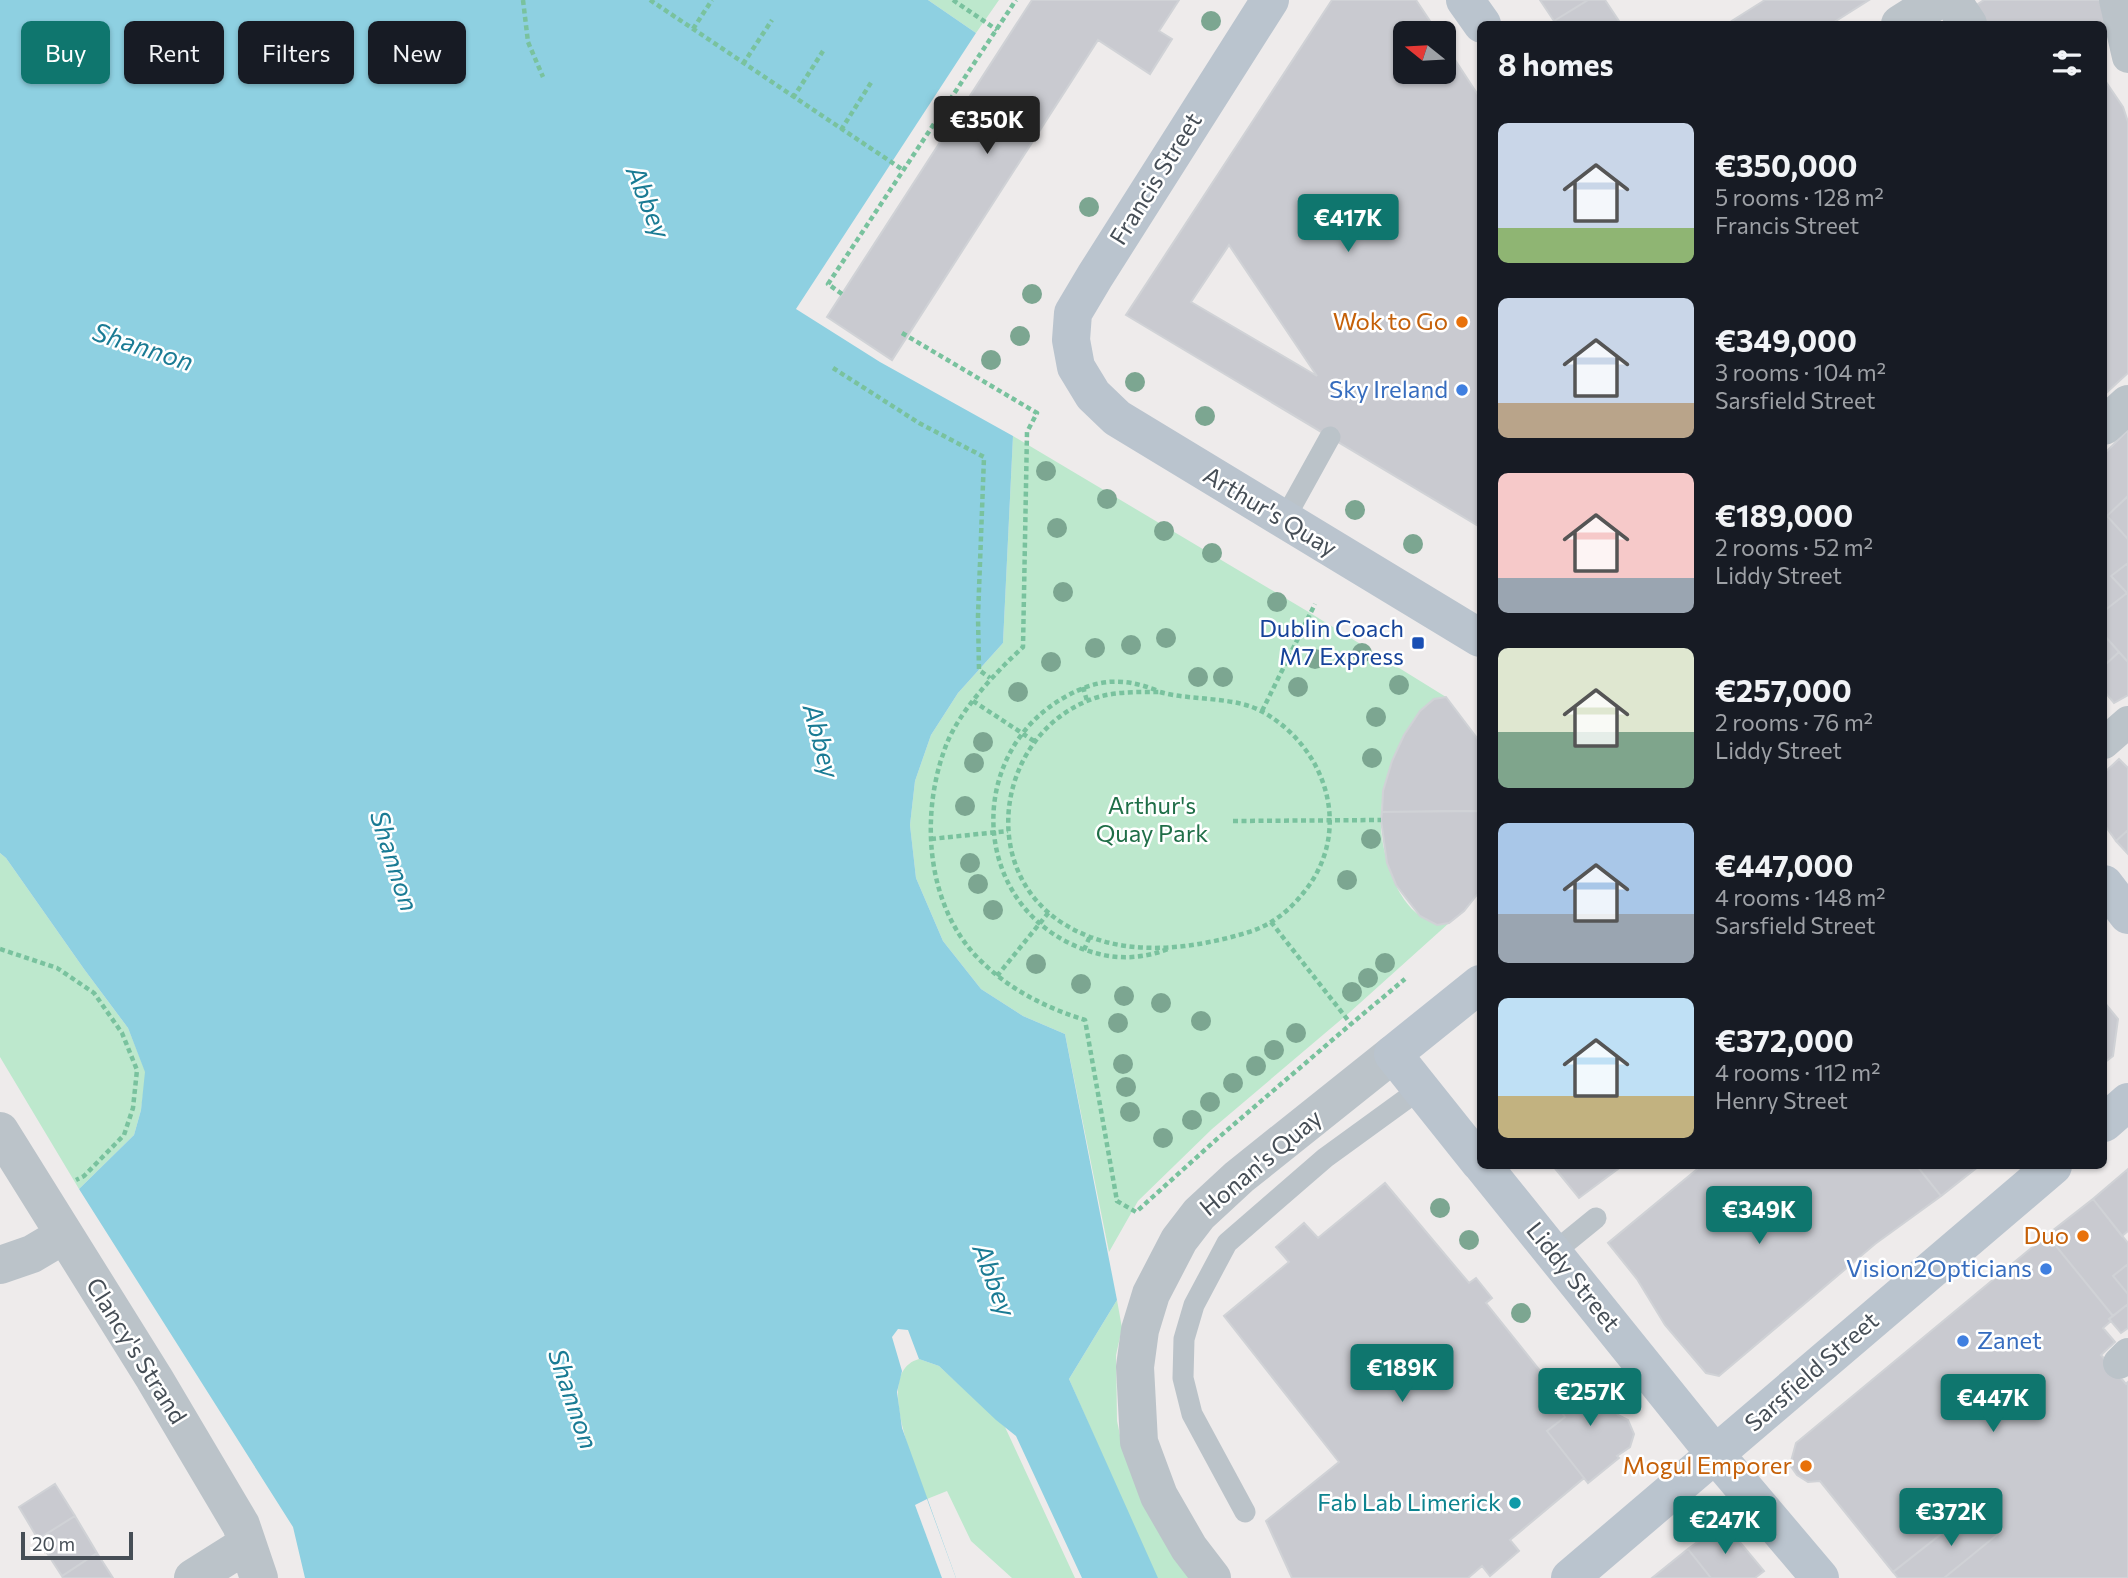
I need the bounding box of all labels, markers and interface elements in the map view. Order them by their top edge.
chip: Buy [21,21,110,84]
chip: Rent [124,21,224,84]
chip: Filters [238,21,354,84]
chip: New [368,21,466,84]
north arrow [1393,21,1456,84]
map controls [1393,21,1456,84]
icon: filters [2048,44,2086,82]
text: 8 homes [1498,45,1614,82]
pin: €350K [938,96,1036,156]
text: €350K [950,105,1024,133]
street label: Francis Street [1103,107,1207,250]
text: €350,000 [1715,146,1858,183]
icon: home [1554,151,1638,235]
water label: Abbey [620,160,678,244]
text: 5 rooms · 128 m² [1715,183,1884,211]
pin: €417K [1299,194,1397,254]
text: €417K [1314,203,1382,231]
text: Francis Street [1715,211,1859,239]
place label: Wok to Go [1333,306,1448,335]
marker: Wok to Go [1454,314,1470,330]
water label: Shannon [89,315,198,376]
text: €349,000 [1715,321,1857,358]
icon: home [1554,326,1638,410]
text: 3 rooms · 104 m² [1715,358,1886,386]
place label: Sky Ireland [1329,374,1448,403]
marker: Sky Ireland [1454,382,1470,398]
text: Sarsfield Street [1715,386,1875,414]
street label: Arthur's Quay [1199,459,1343,562]
text: €189,000 [1715,496,1853,533]
icon: home [1554,501,1638,585]
text: 2 rooms · 52 m² [1715,533,1873,561]
text: Liddy Street [1715,561,1842,589]
place label: Dublin Coach M7 Express [1259,613,1404,670]
marker: Dublin Coach M7 Express [1410,635,1426,651]
text: €257,000 [1715,671,1852,708]
icon: home [1554,676,1638,760]
water label: Abbey [797,699,848,783]
text: 2 rooms · 76 m² [1715,708,1873,736]
text: Liddy Street [1715,736,1842,764]
park label: Arthur's Quay Park [1096,790,1208,847]
water label: Shannon [365,806,426,915]
text: €447,000 [1715,846,1853,883]
icon: home [1554,851,1638,935]
text: 4 rooms · 148 m² [1715,883,1886,911]
text: Sarsfield Street [1715,911,1875,939]
text: €372,000 [1715,1021,1854,1058]
icon: home [1554,1026,1638,1110]
text: 4 rooms · 112 m² [1715,1058,1880,1086]
text: Henry Street [1715,1086,1848,1114]
street label: Honan's Quay [1193,1102,1327,1221]
pin: €349K [1710,1186,1808,1246]
text: €349K [1722,1195,1796,1223]
street label: Liddy Street [1521,1215,1627,1337]
place label: Duo [2024,1220,2069,1249]
marker: Duo [2075,1228,2091,1244]
water label: Abbey [967,1238,1024,1322]
place label: Vision2Opticians [1846,1253,2032,1282]
marker: Vision2Opticians [2038,1261,2054,1277]
street label: Clancy's Strand [81,1272,194,1429]
street label: Sarsfield Street [1738,1305,1884,1437]
place label: Zanet [1977,1325,2042,1354]
marker: Zanet [1955,1333,1971,1349]
water label: Shannon [543,1344,606,1453]
pin: €189K [1353,1344,1451,1404]
text: €189K [1366,1353,1438,1381]
pin: €257K [1541,1368,1639,1428]
pin: €447K [1944,1374,2042,1434]
text: €257K [1554,1377,1626,1405]
text: €447K [1957,1383,2029,1411]
place label: Mogul Emporer [1622,1450,1792,1479]
marker: Mogul Emporer [1798,1458,1814,1474]
place label: Fab Lab Limerick [1317,1487,1501,1516]
pin: €372K [1902,1488,2000,1548]
marker: Fab Lab Limerick [1507,1495,1523,1511]
pin: €247K [1676,1496,1774,1556]
text: €372K [1915,1497,1987,1525]
text: €247K [1689,1505,1761,1533]
scale bar [21,1529,133,1561]
text: 20 m [32,1532,75,1555]

